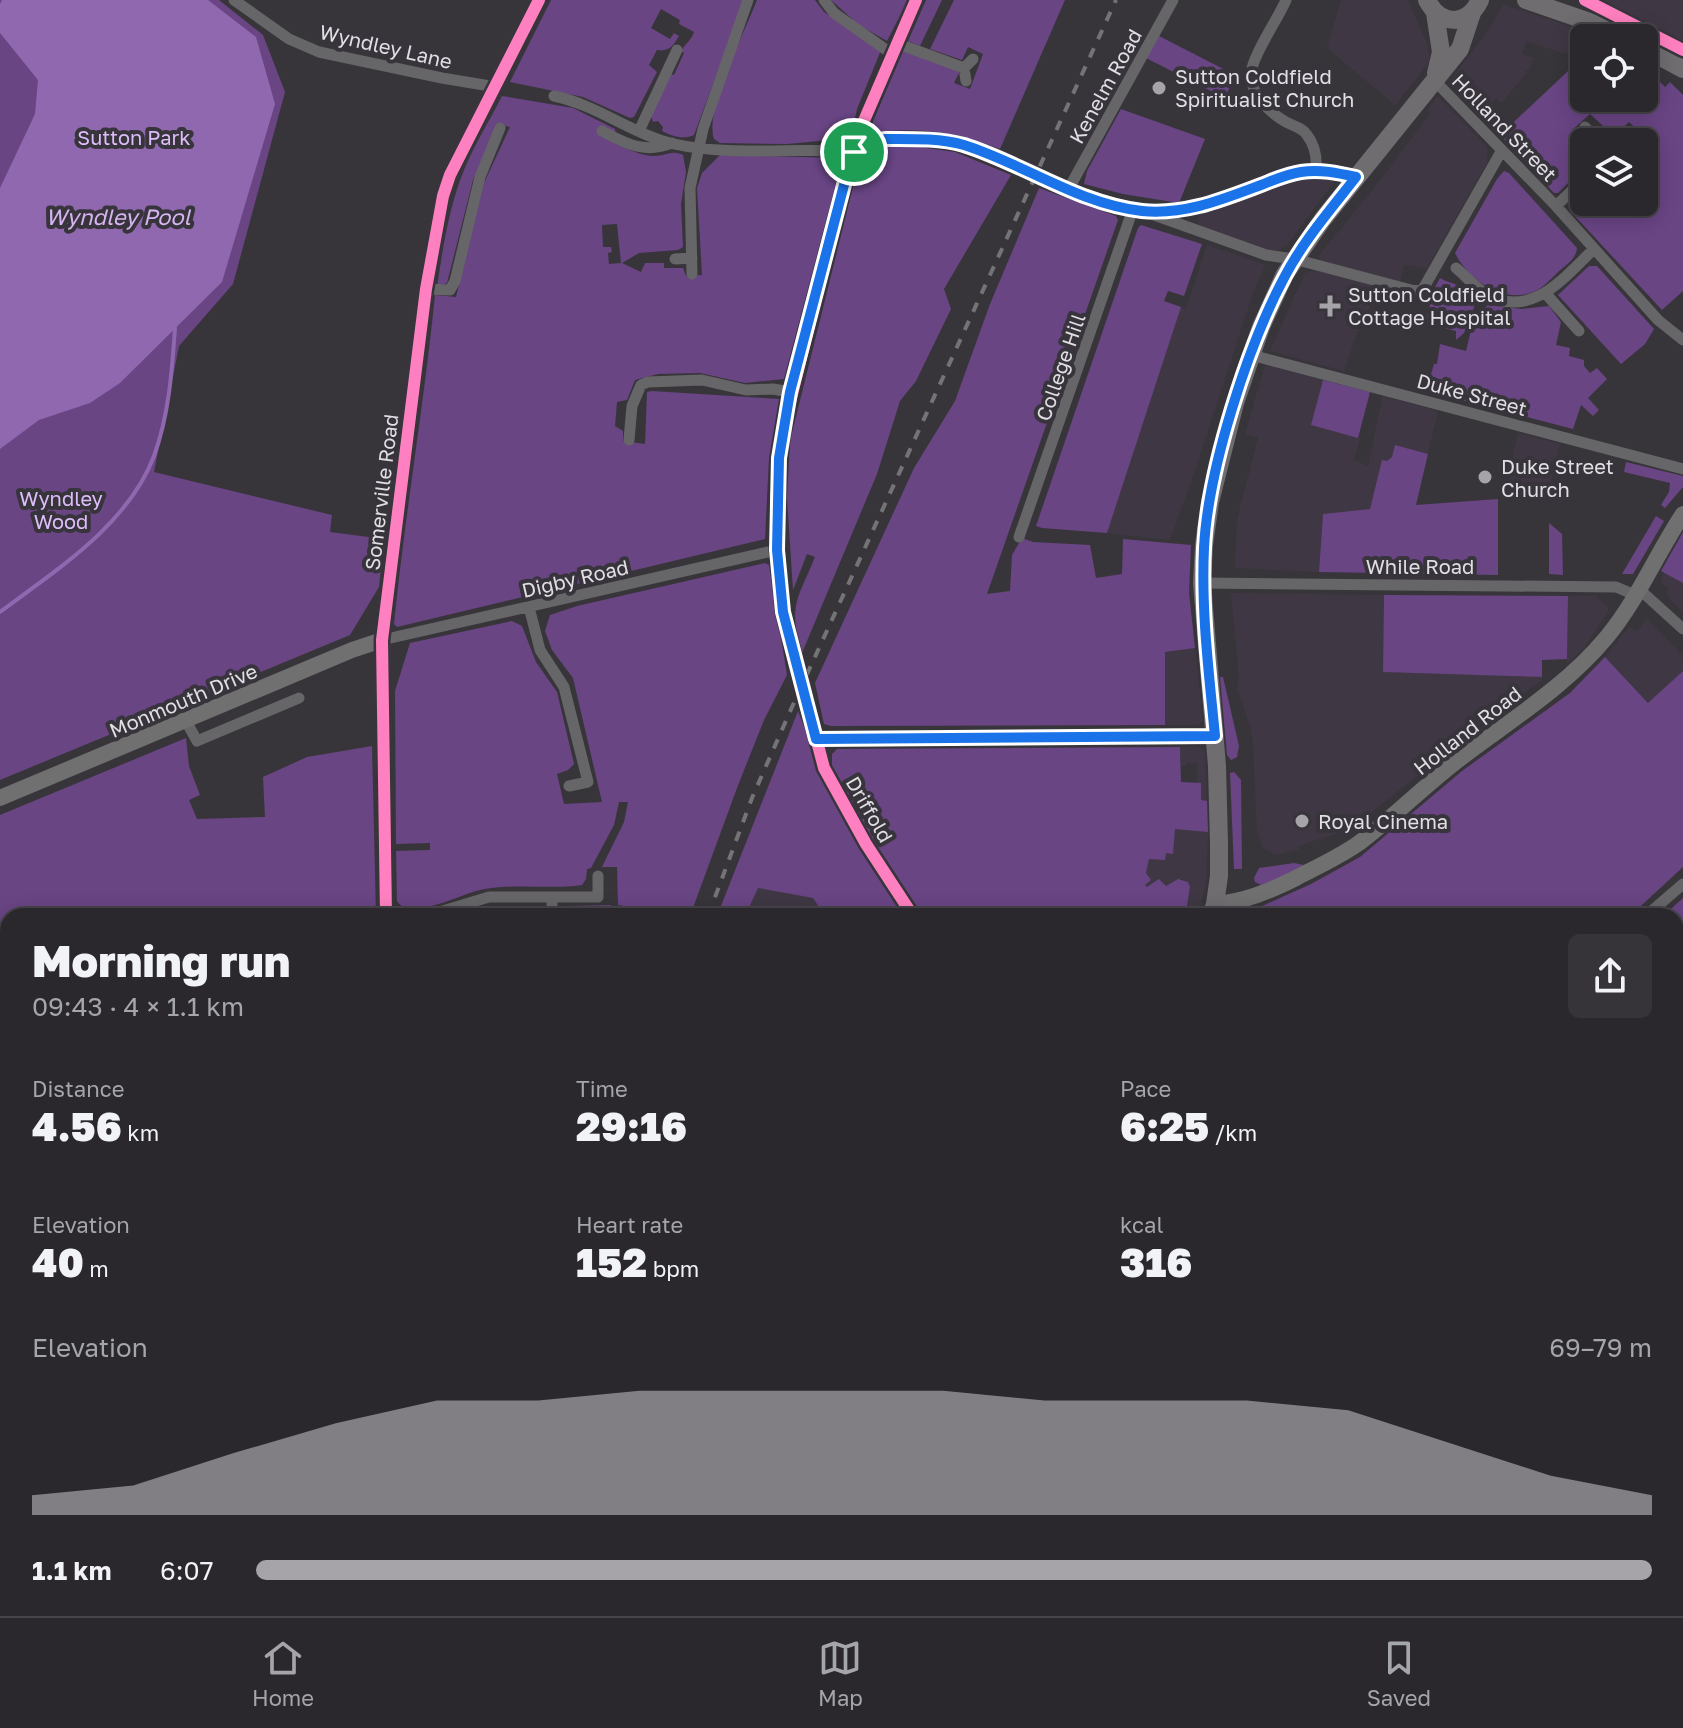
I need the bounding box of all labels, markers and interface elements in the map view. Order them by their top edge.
street label: Wyndley Lane [317,19,455,73]
map controls [1570,24,1658,216]
button: locate [1570,24,1658,112]
street label: Kenelm Road [1064,25,1146,147]
place label: Sutton Coldfield Spiritualist Church [1175,64,1354,111]
street label: Holland Street [1448,68,1562,186]
marker: Sutton Coldfield Spiritualist Church [1150,79,1168,97]
pin [820,118,888,186]
park label: Sutton Park [77,125,191,149]
button: layers [1570,128,1658,216]
icon: arrive [832,130,876,174]
water label: Wyndley Pool [45,203,192,230]
place label: Sutton Coldfield Cottage Hospital [1348,282,1511,329]
marker: Sutton Coldfield Cottage Hospital [1319,295,1341,317]
street label: College Hill [1030,310,1090,424]
street label: Duke Street [1414,368,1530,420]
street label: Somerville Road [360,412,402,572]
place label: Duke Street Church [1501,454,1614,501]
marker: Duke Street Church [1476,468,1494,486]
park label: Wyndley Wood [19,486,103,533]
street label: Digby Road [519,554,631,602]
street label: While Road [1366,554,1474,578]
street label: Monmouth Drive [106,658,260,742]
street label: Holland Road [1408,681,1526,779]
street label: Driffold [842,772,898,846]
place label: Royal Cinema [1318,809,1448,833]
marker: Royal Cinema [1293,812,1311,830]
text: Morning run [32,934,290,987]
button: share [1568,934,1652,1018]
text: 09:43 · 4 × 1.1 km [32,991,244,1022]
text: Distance [32,1075,124,1102]
text: Time [576,1075,628,1102]
text: Pace [1120,1075,1171,1102]
text: 4.56 [32,1102,122,1150]
text: 29:16 [576,1102,687,1150]
text: 6:25 [1120,1102,1209,1150]
text: km [122,1119,159,1146]
text: /km [1209,1119,1257,1146]
text: Elevation [32,1211,130,1238]
text: Heart rate [576,1211,683,1238]
text: kcal [1120,1211,1163,1238]
text: 40 [32,1238,84,1286]
text: 152 [576,1238,647,1286]
text: 316 [1120,1238,1192,1286]
text: m [84,1255,109,1282]
text: bpm [647,1255,699,1282]
text: Elevation [32,1332,148,1363]
text: 69–79 m [1549,1332,1652,1363]
text: 1.1 km [32,1555,111,1586]
text: 6:07 [160,1555,213,1586]
tab: Home [252,1636,314,1711]
tab: Map [818,1636,863,1711]
tab: Saved [1367,1636,1431,1711]

